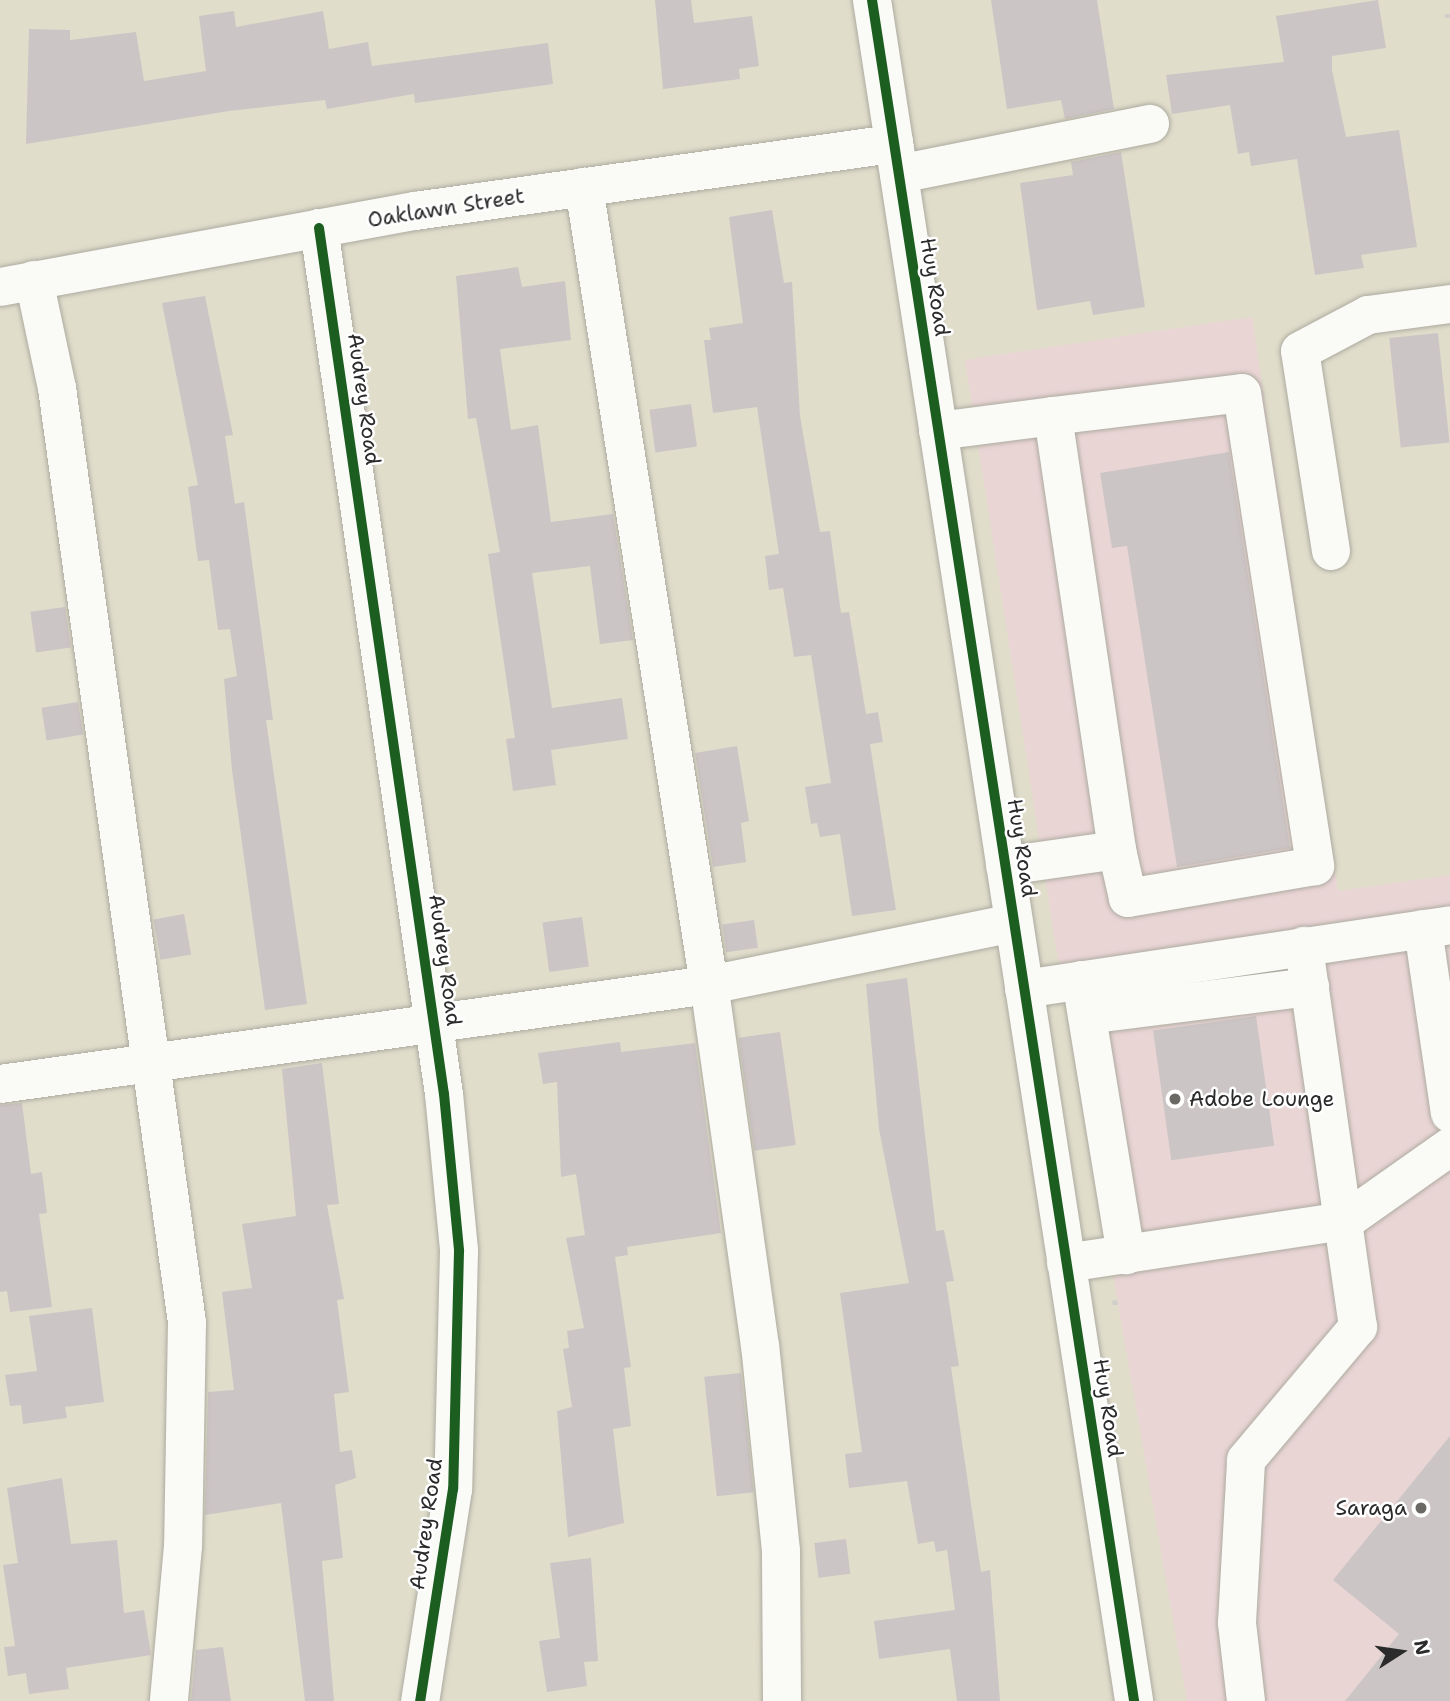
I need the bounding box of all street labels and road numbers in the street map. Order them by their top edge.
street label: Oaklawn Street [366,183,526,233]
street label: Huy Road [915,236,955,338]
street label: Audrey Road [342,332,386,466]
street label: Huy Road [1002,797,1042,899]
street label: Audrey Road [423,893,467,1027]
street label: Huy Road [1088,1357,1128,1459]
street label: Audrey Road [404,1457,448,1591]

